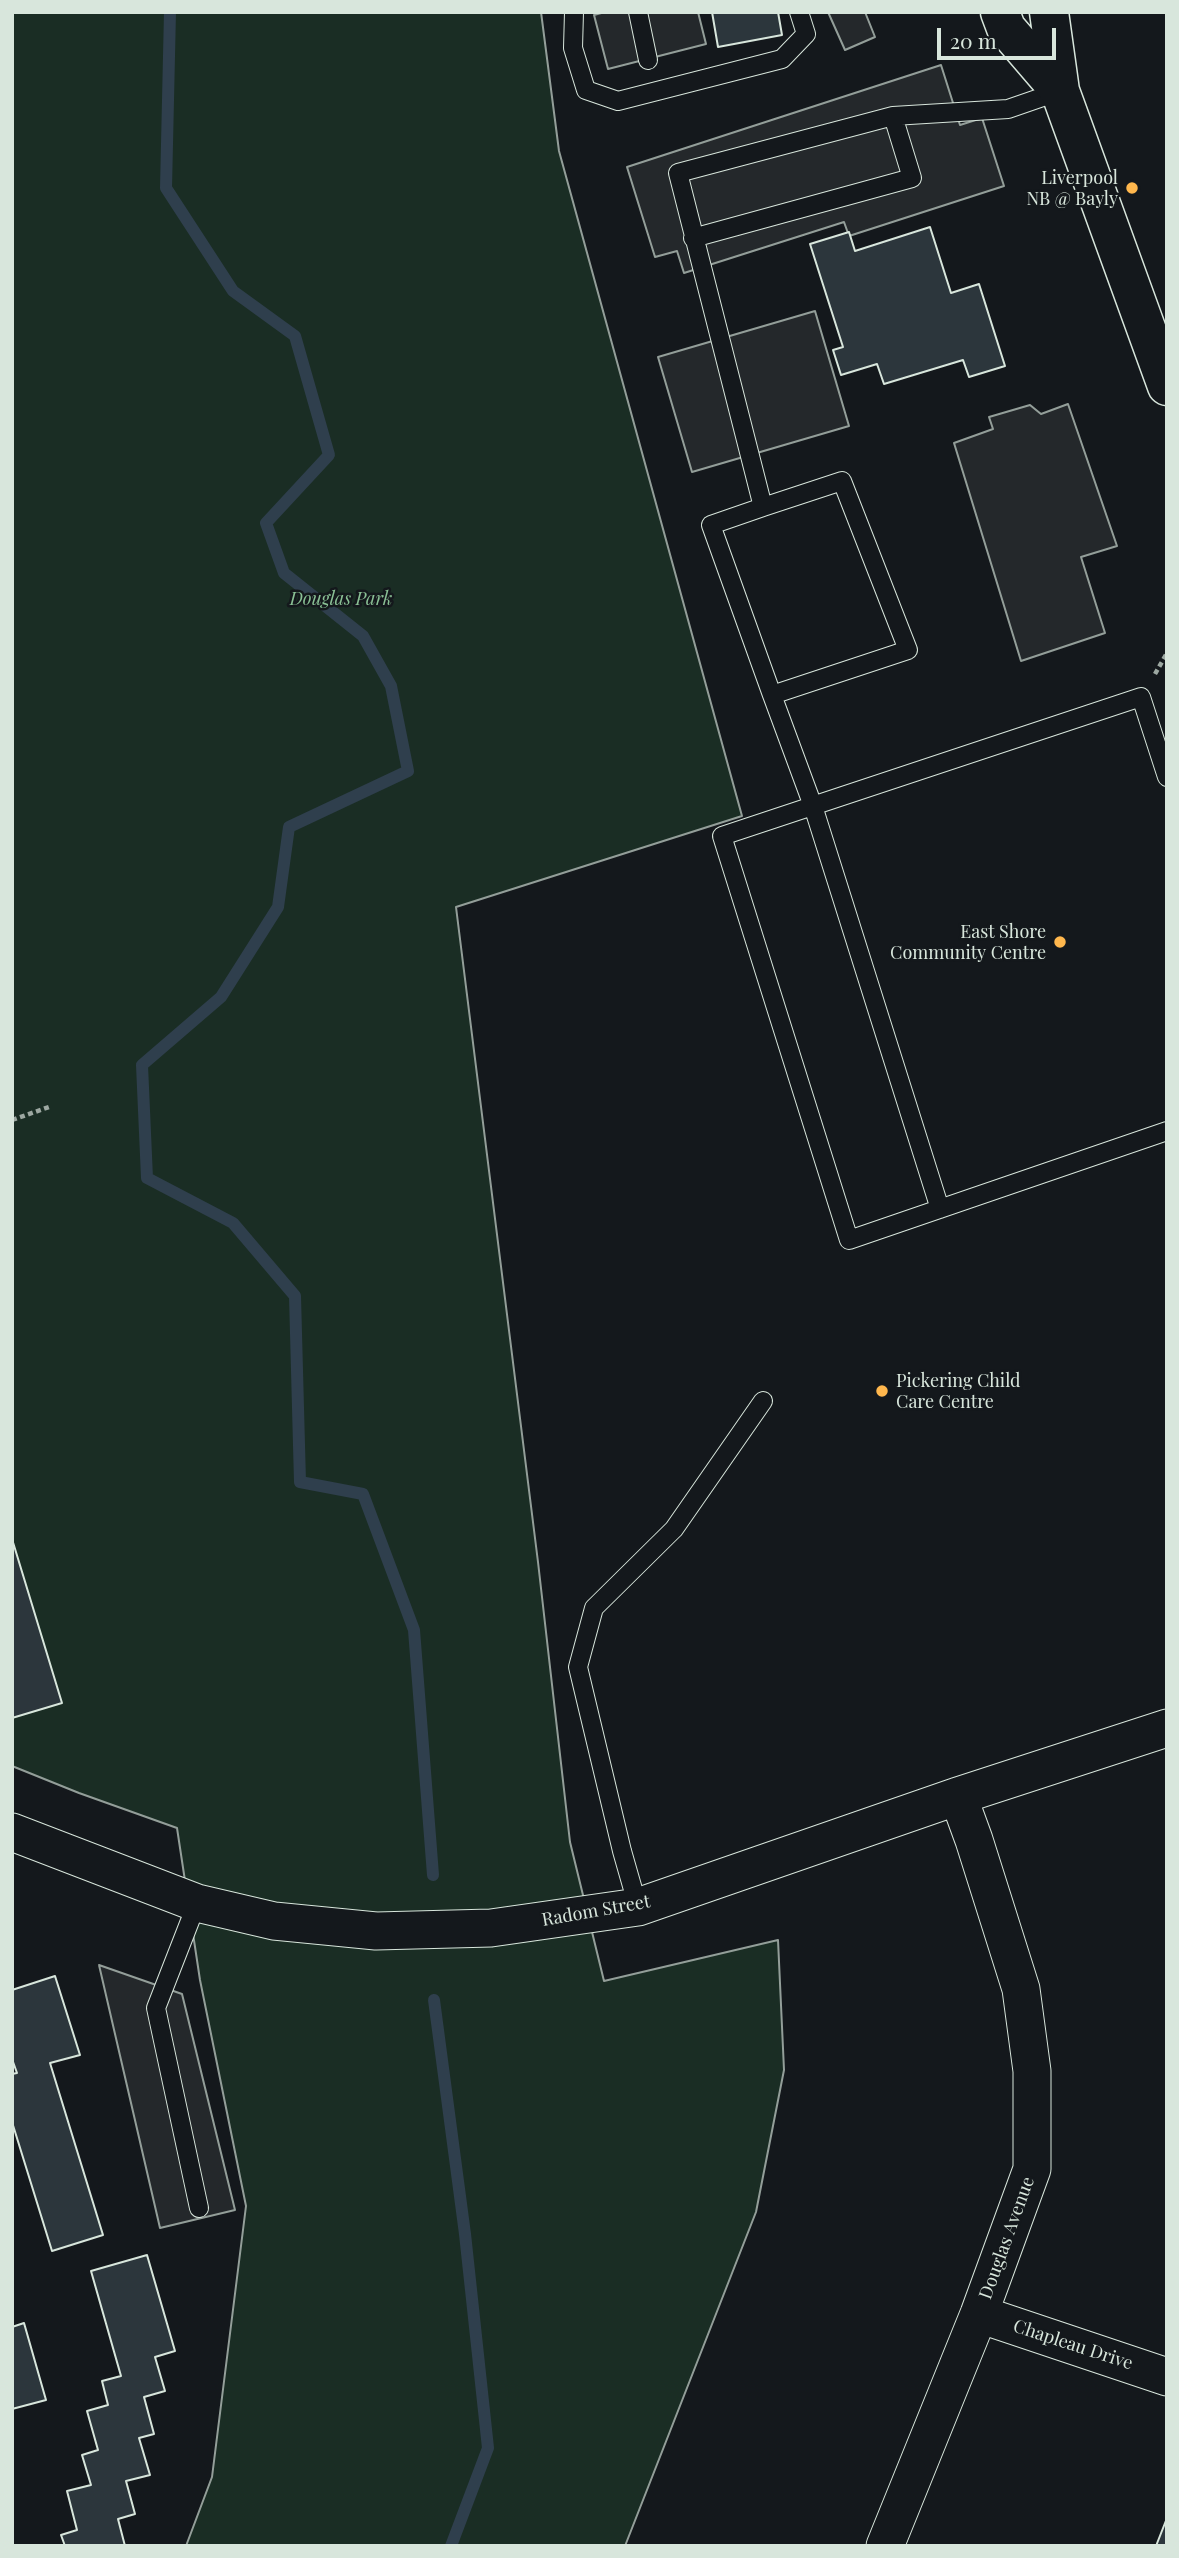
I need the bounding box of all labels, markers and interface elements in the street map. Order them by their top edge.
scale bar [941,14,1060,58]
text: 20 m [950,26,997,54]
place label: Liverpool NB @ Bayly [1026,167,1118,210]
marker: Liverpool NB @ Bayly [1124,180,1140,196]
park label: Douglas Park [290,588,392,610]
place label: East Shore Community Centre [890,921,1046,964]
marker: East Shore Community Centre [1052,934,1068,950]
place label: Pickering Child Care Centre [896,1370,1021,1412]
marker: Pickering Child Care Centre [874,1383,890,1399]
street label: Radom Street [540,1891,652,1931]
street label: Douglas Avenue [975,2174,1039,2302]
street label: Chapleau Drive [1010,2316,1136,2374]

